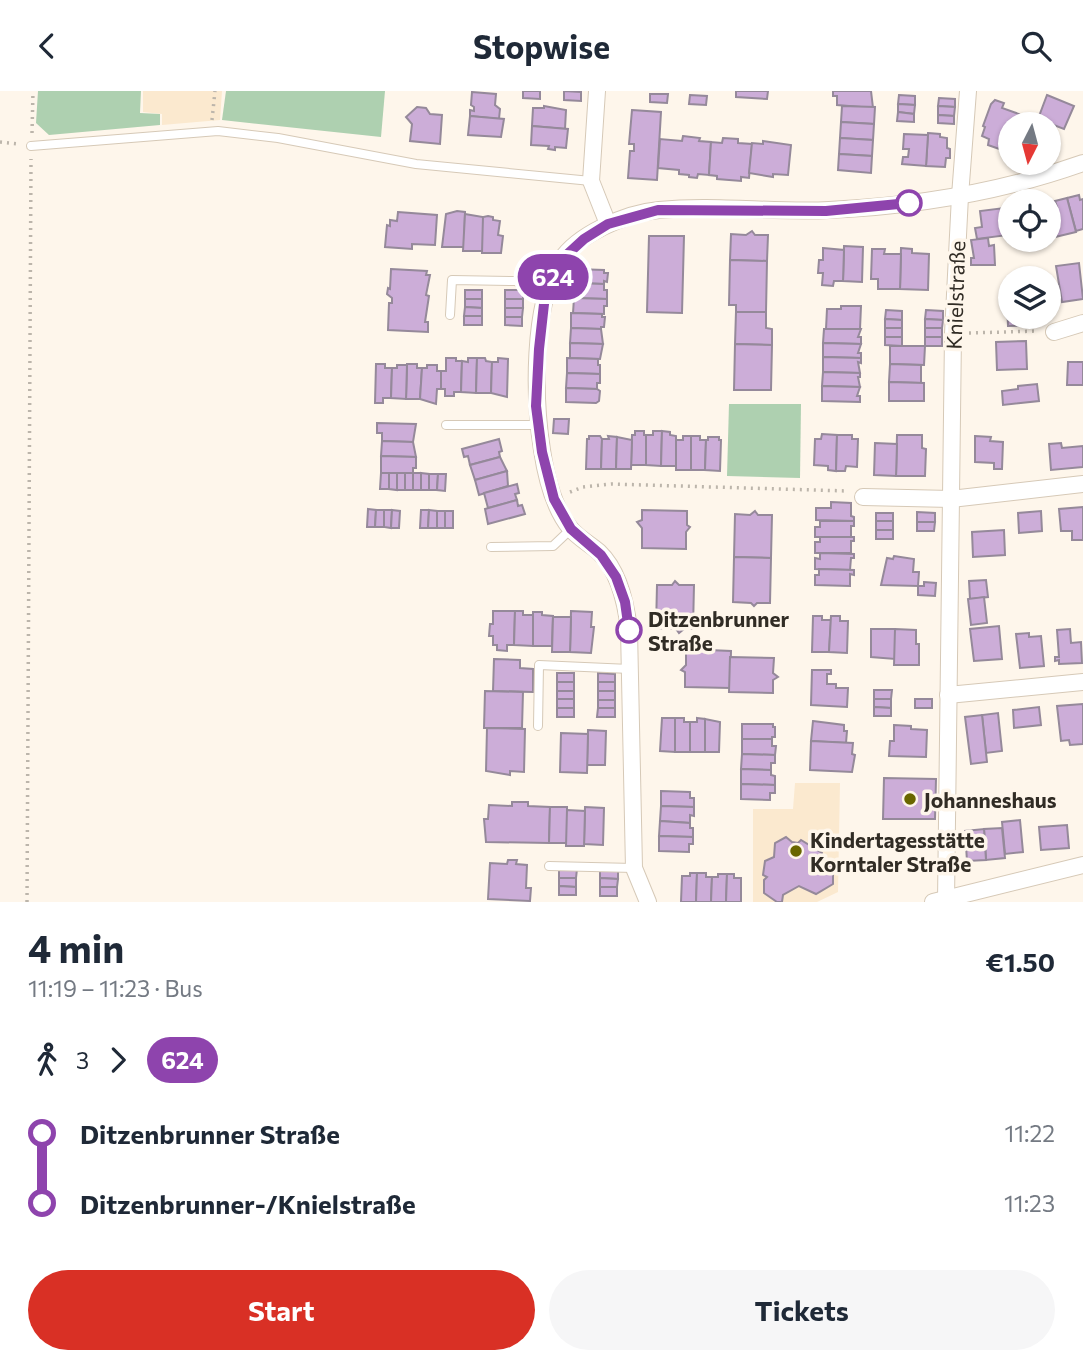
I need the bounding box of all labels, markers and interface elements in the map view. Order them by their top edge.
text: Stopwise [473,26,610,66]
icon: back [28,27,66,65]
icon: search [1017,27,1055,65]
north arrow [998,112,1060,175]
map controls [998,112,1061,329]
button: locate [998,189,1061,252]
unlabelled marker [896,190,922,216]
street label: Knielstraße [941,240,969,350]
line badge: 624 [513,254,593,300]
text: 624 [532,262,574,291]
button: layers [998,266,1061,329]
place label: Ditzenbrunner Straße [648,606,790,655]
marker: Ditzenbrunner Straße [616,617,642,643]
place label: Johanneshaus [924,787,1057,812]
marker: Johanneshaus [902,791,918,807]
place label: Kindertagesstätte Korntaler Straße [810,827,985,876]
marker: Kindertagesstätte Korntaler Straße [788,843,804,859]
text: 4 min [28,924,124,971]
text: €1.50 [986,946,1055,977]
text: 11:19 – 11:23 · Bus [28,974,203,1002]
icon: walk [28,1041,66,1079]
icon: forward [99,1041,137,1079]
text: 624 [161,1045,204,1074]
text: 3 [76,1046,89,1074]
text: Ditzenbrunner Straße [80,1118,340,1149]
text: 11:22 [1004,1119,1055,1147]
text: Ditzenbrunner-/Knielstraße [80,1188,416,1219]
text: 11:23 [1004,1189,1055,1217]
button: Start [28,1270,535,1350]
button: Tickets [549,1270,1055,1350]

